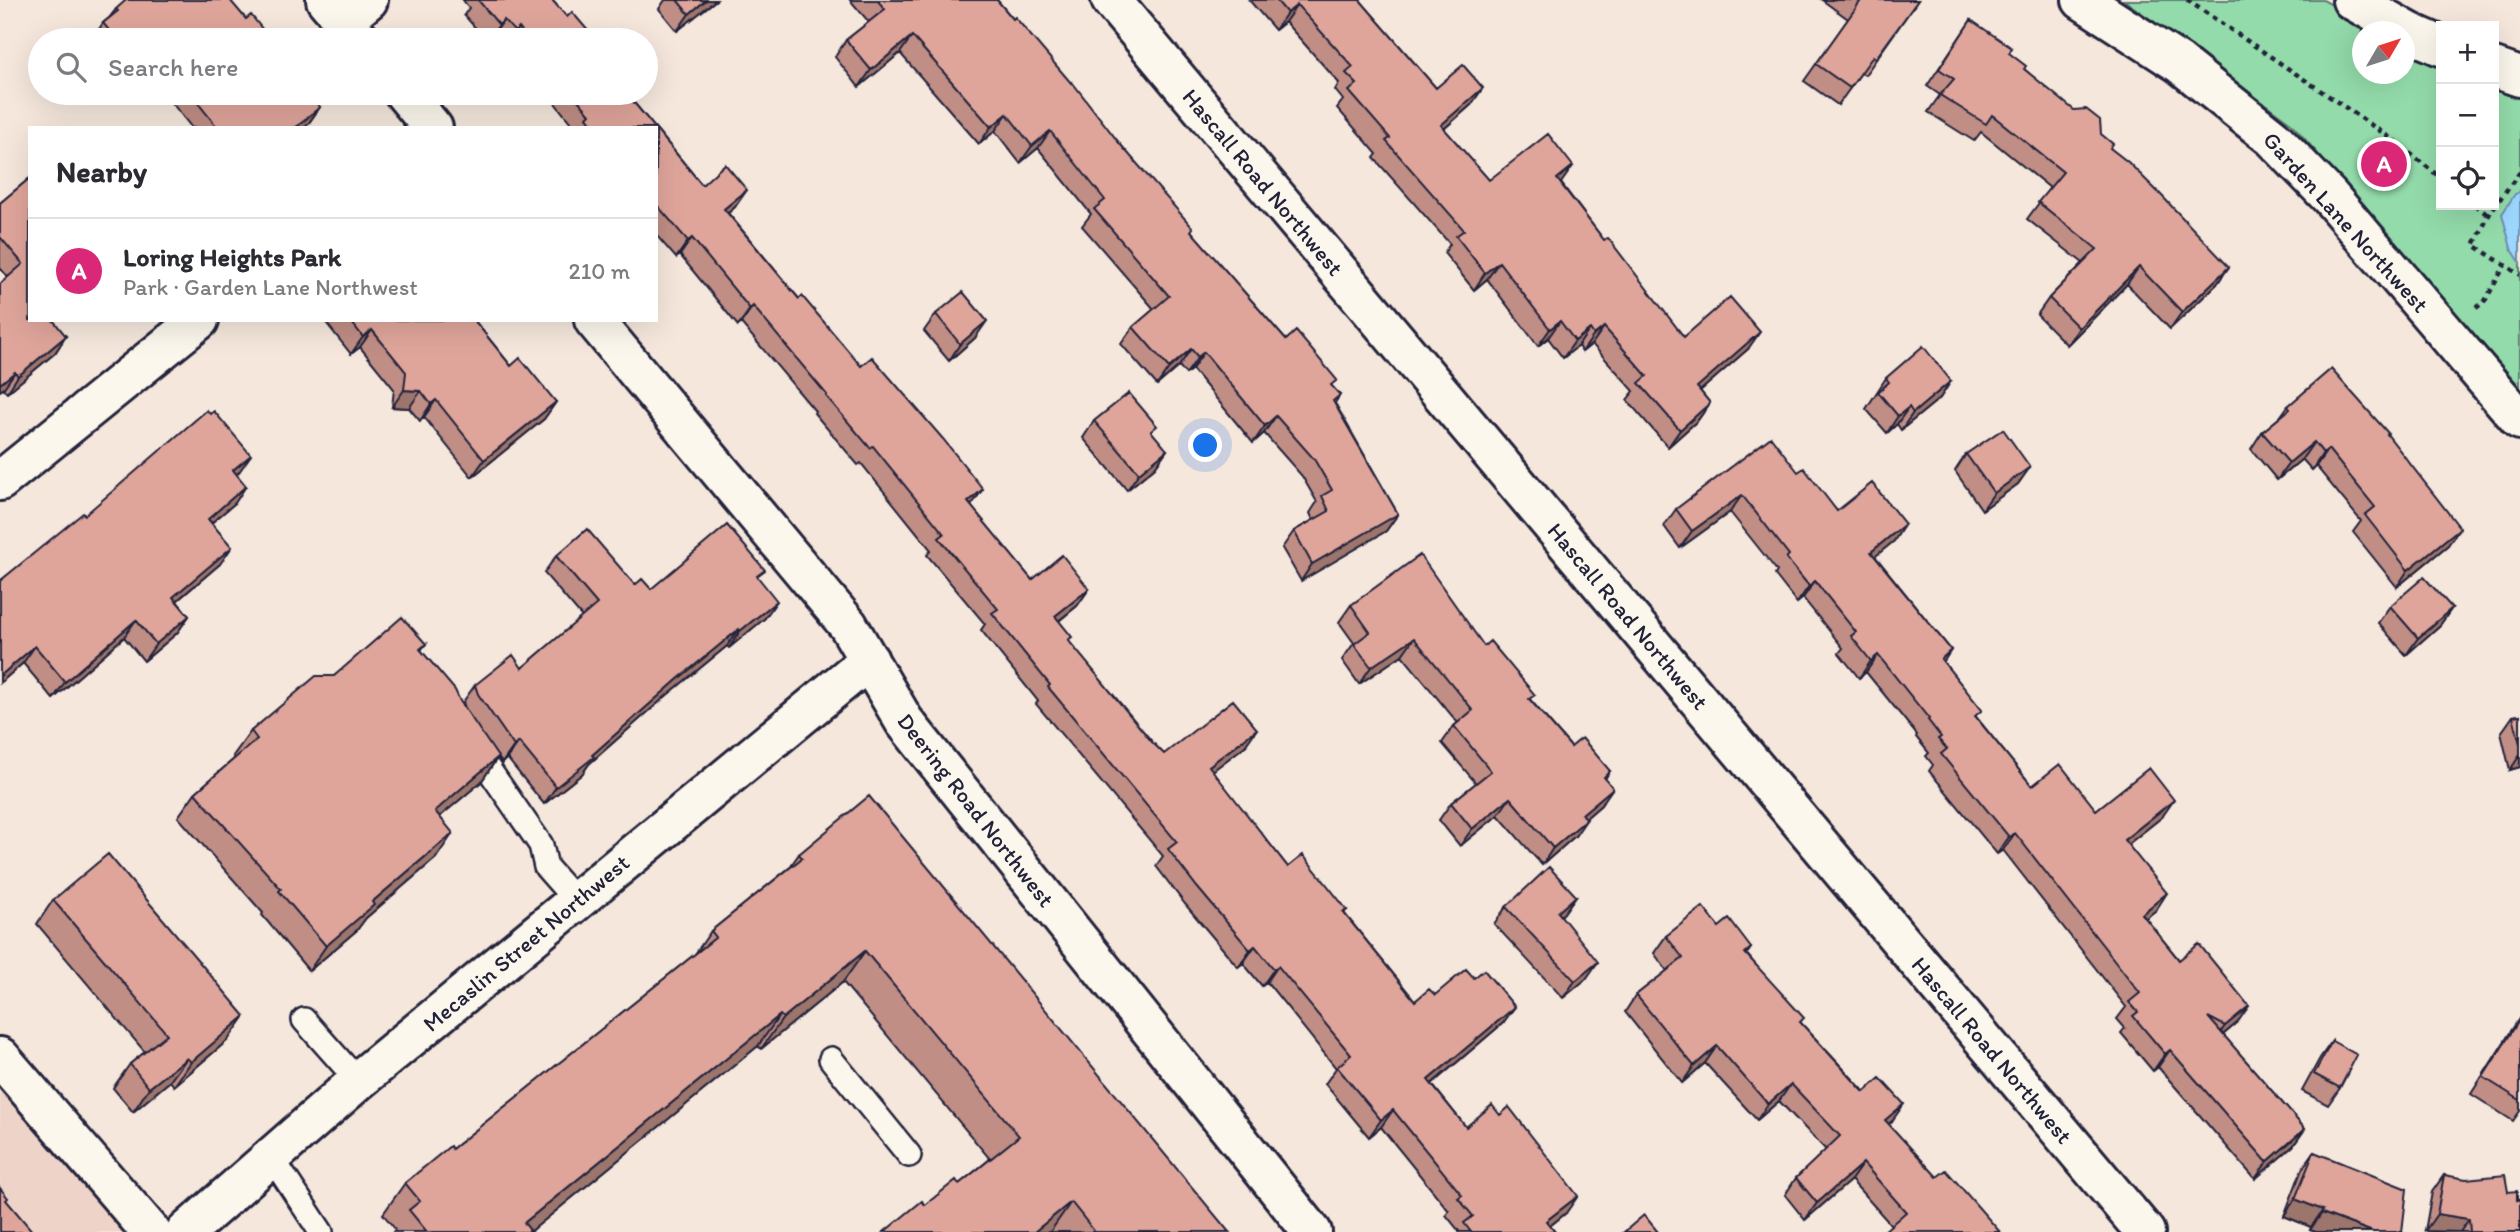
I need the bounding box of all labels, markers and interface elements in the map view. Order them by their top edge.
north arrow [2352,21,2415,84]
map controls [2436,21,2499,210]
button: + [2436,21,2499,84]
search box [28,28,658,105]
icon: search [52,48,90,86]
text: Search here [108,51,238,83]
street label: Hascall Road Northwest [1177,83,1350,281]
button: − [2436,84,2499,147]
street label: Garden Lane Northwest [2257,126,2435,318]
pin: A [2361,138,2407,190]
button: locate [2436,147,2499,210]
text: Nearby [56,153,147,190]
text: Loring Heights Park [123,241,341,273]
text: A [72,257,86,285]
text: 210 m [569,257,630,285]
text: Park · Garden Lane Northwest [123,273,418,301]
your location [1188,428,1222,462]
street label: Hascall Road Northwest [1542,517,1715,715]
street label: Deering Road Northwest [892,707,1060,913]
street label: Mecaslin Street Northwest [417,848,635,1038]
street label: Hascall Road Northwest [1906,951,2079,1149]

